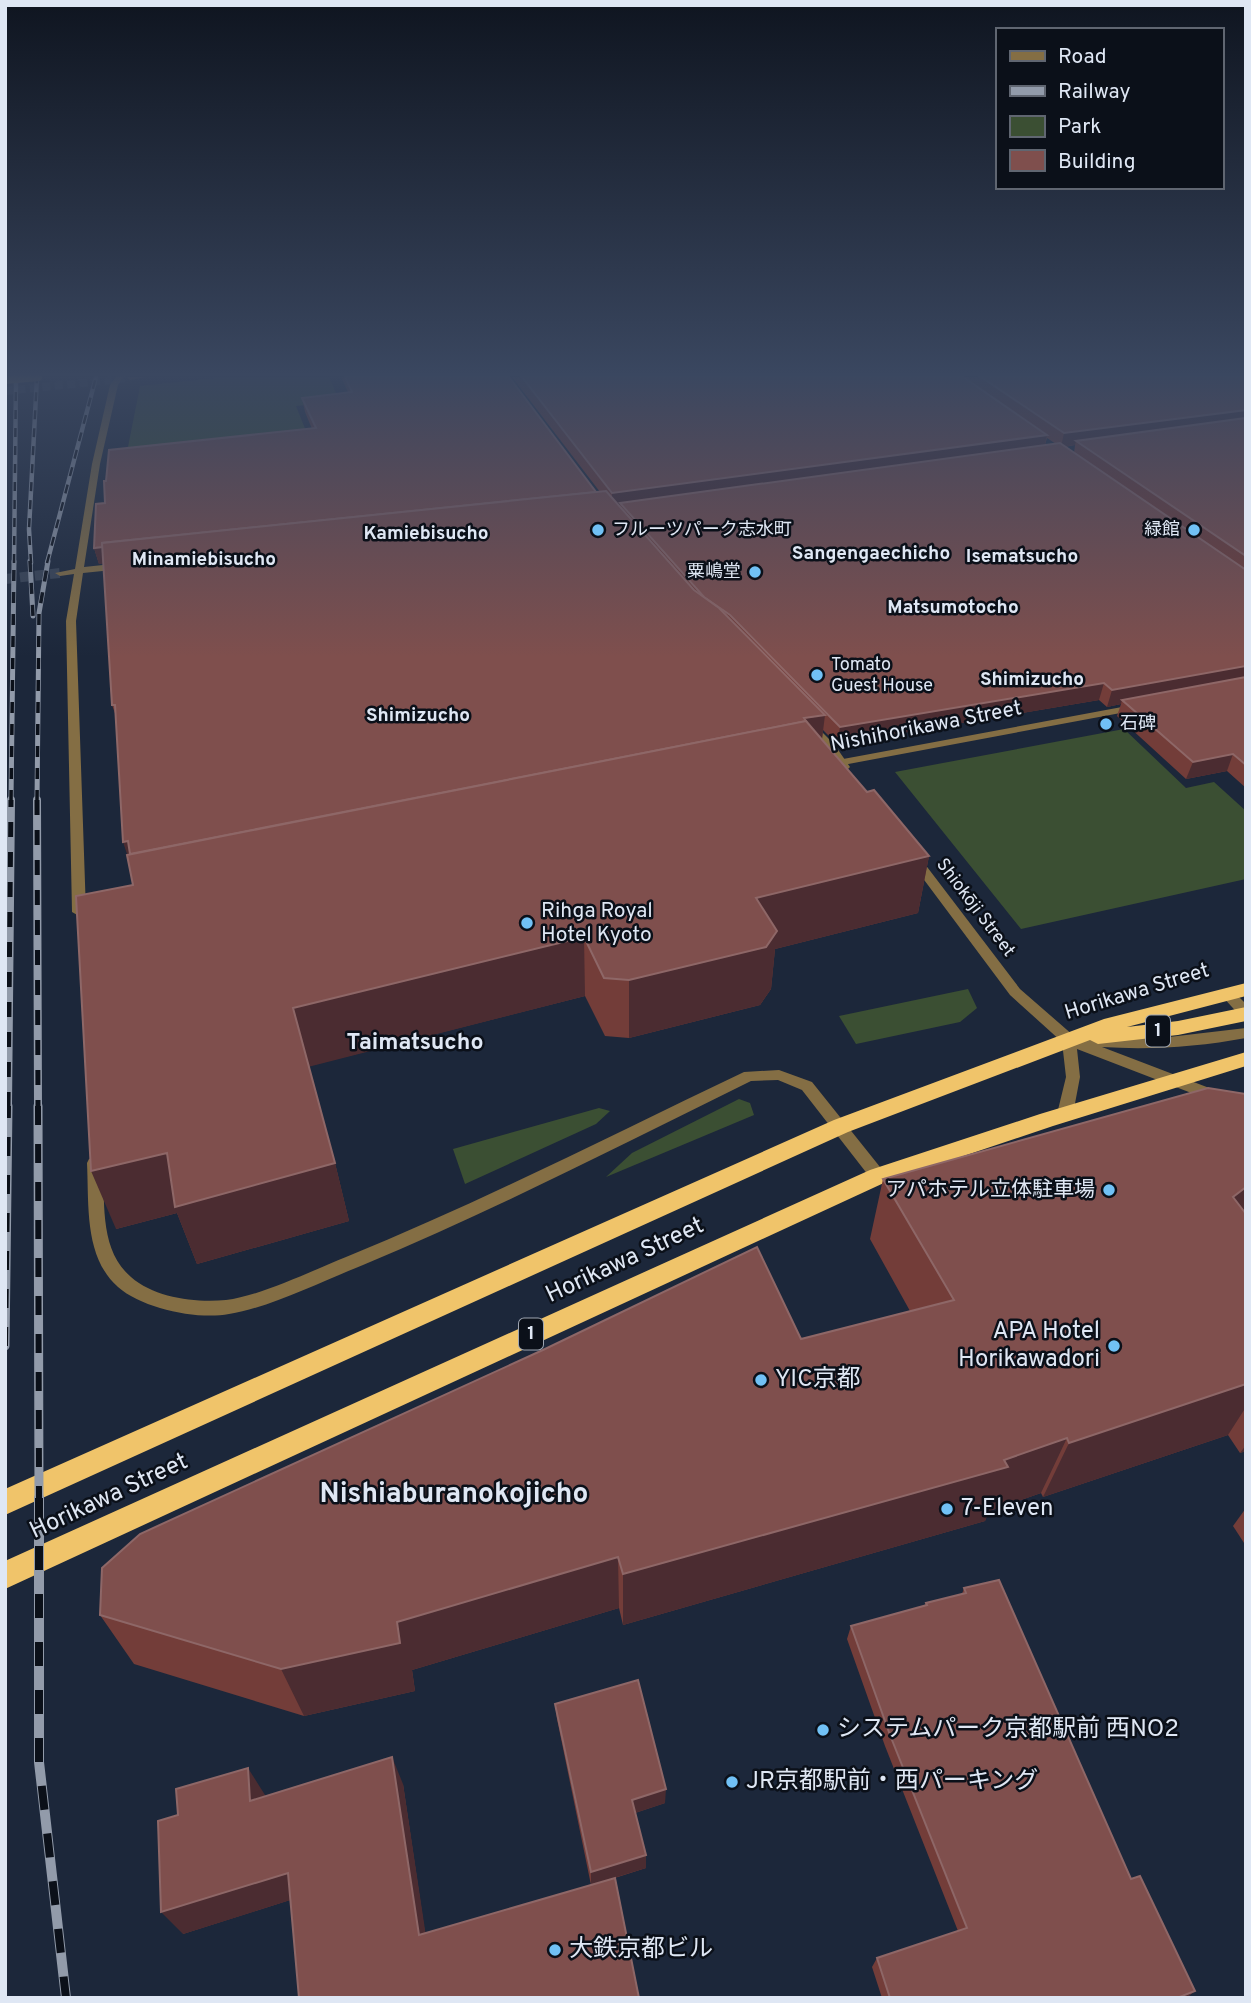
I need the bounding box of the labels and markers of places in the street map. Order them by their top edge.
place label: フルーツパーク志水町 [612,519,792,542]
place label: 緑館 [1144,519,1180,542]
marker: フルーツパーク志水町 [590,522,606,538]
marker: 緑館 [1186,522,1202,538]
place label: 粟嶋堂 [687,561,741,584]
marker: 粟嶋堂 [747,564,763,580]
place label: Tomato Guest House [831,654,933,698]
marker: Tomato Guest House [809,667,825,683]
place label: 石碑 [1120,713,1156,736]
marker: 石碑 [1098,716,1114,732]
place label: Rihga Royal Hotel Kyoto [541,898,653,949]
marker: Rihga Royal Hotel Kyoto [519,915,535,931]
place label: アパホテル立体駐車場 [885,1177,1095,1204]
marker: アパホテル立体駐車場 [1101,1182,1117,1198]
place label: APA Hotel Horikawadori [958,1317,1100,1375]
marker: APA Hotel Horikawadori [1106,1338,1122,1354]
place label: YIC京都 [775,1365,861,1395]
marker: YIC京都 [753,1372,769,1388]
place label: 7-Eleven [961,1494,1054,1524]
marker: 7-Eleven [939,1501,955,1517]
place label: システムパーク京都駅前 西NO2 [837,1715,1179,1745]
marker: システムパーク京都駅前 西NO2 [815,1722,831,1738]
place label: JR京都駅前・西パーキング [746,1767,1038,1797]
marker: JR京都駅前・西パーキング [724,1774,740,1790]
place label: 大鉄京都ビル [569,1935,713,1965]
marker: 大鉄京都ビル [547,1942,563,1958]

